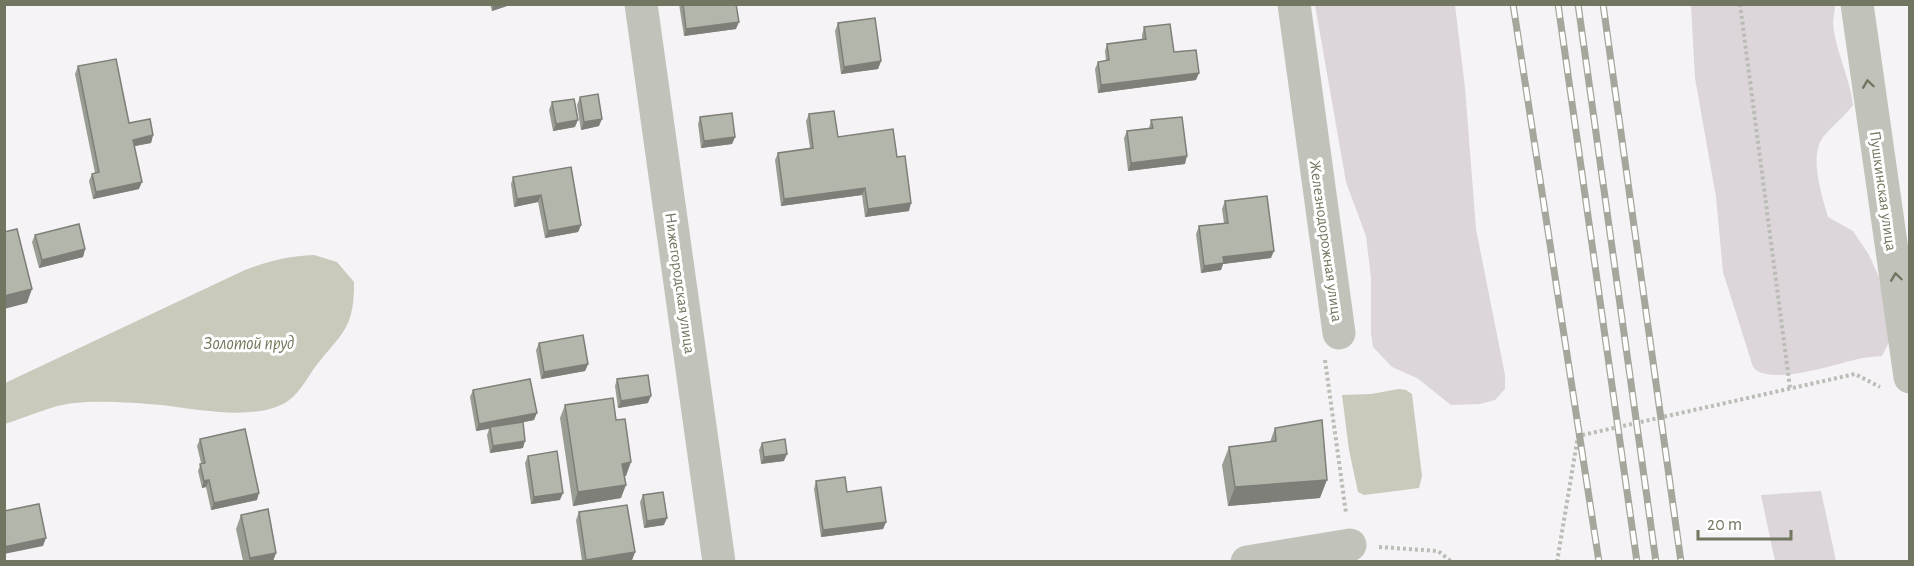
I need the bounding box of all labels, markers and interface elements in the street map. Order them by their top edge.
one-way arrow [1863,80,1875,89]
street label: Пушкинская улица [1866,130,1899,252]
street label: Железнодорожная улица [1306,159,1345,323]
street label: Нижегородская улица [661,211,698,355]
one-way arrow [1890,273,1902,282]
water label: Золотой пруд [204,335,295,353]
scale bar [1698,503,1791,541]
text: 20 m [1707,516,1742,534]

